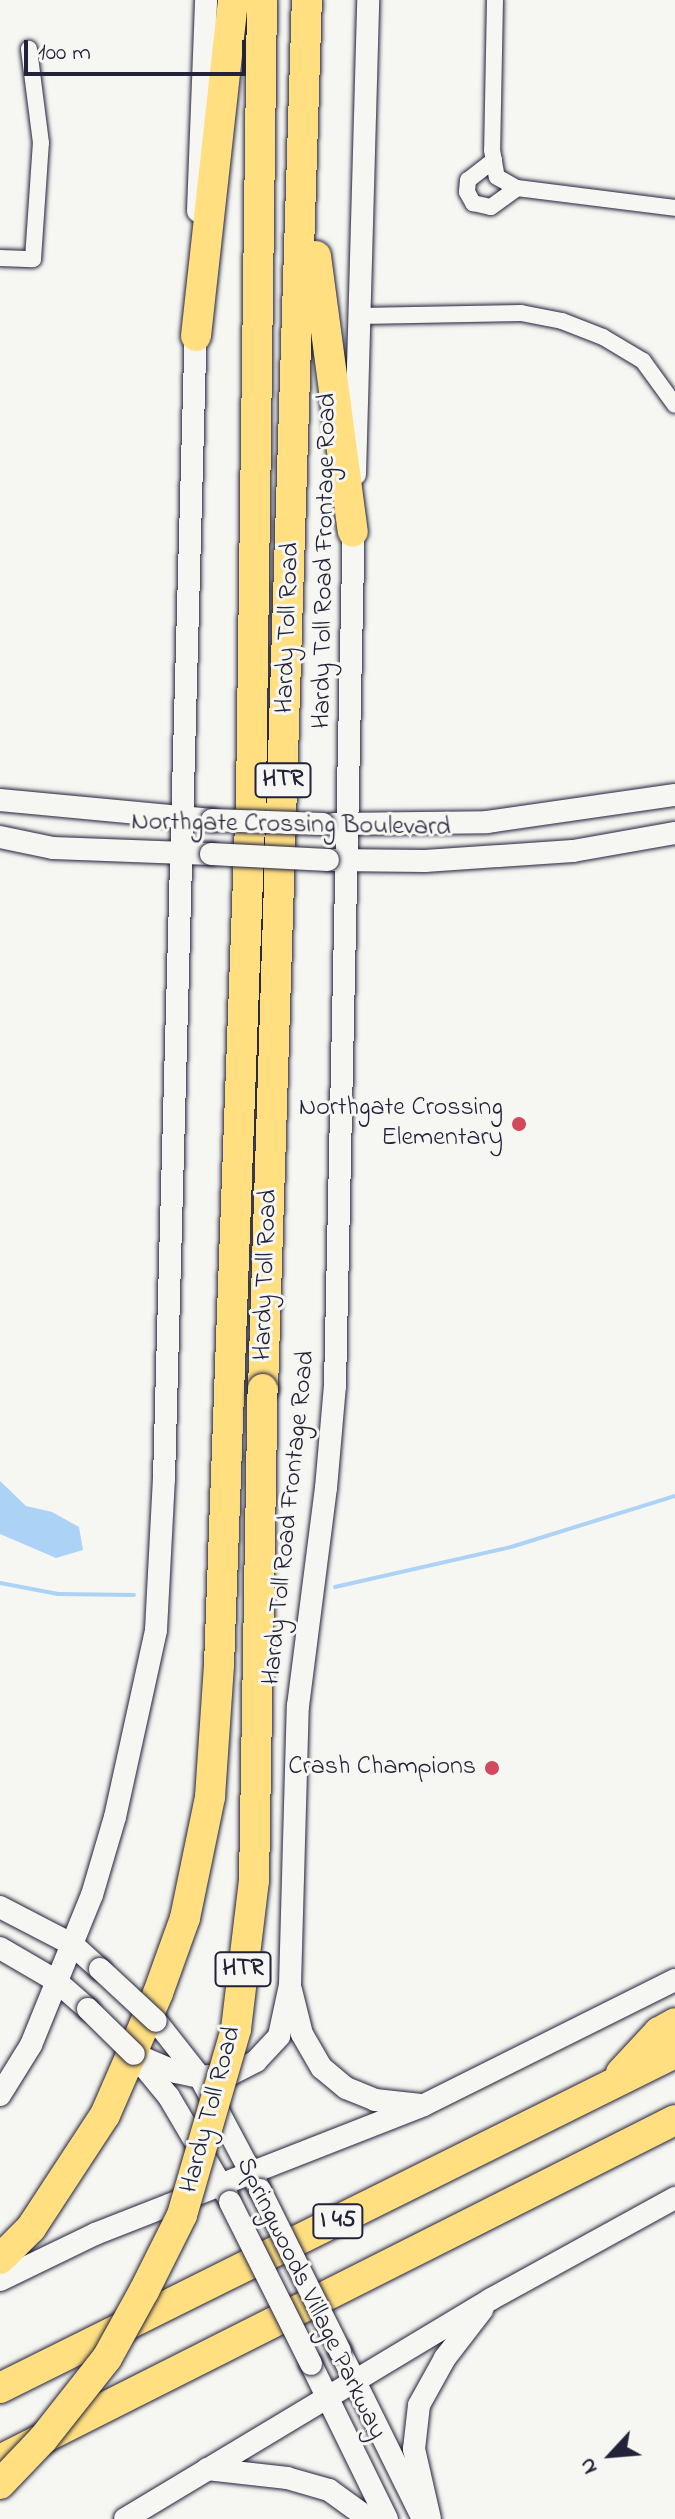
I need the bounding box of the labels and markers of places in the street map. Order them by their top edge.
place label: Northgate Crossing Elementary [299,1093,503,1154]
marker: Northgate Crossing Elementary [510,1115,528,1133]
place label: Crash Champions [288,1752,476,1784]
marker: Crash Champions [483,1759,501,1777]

